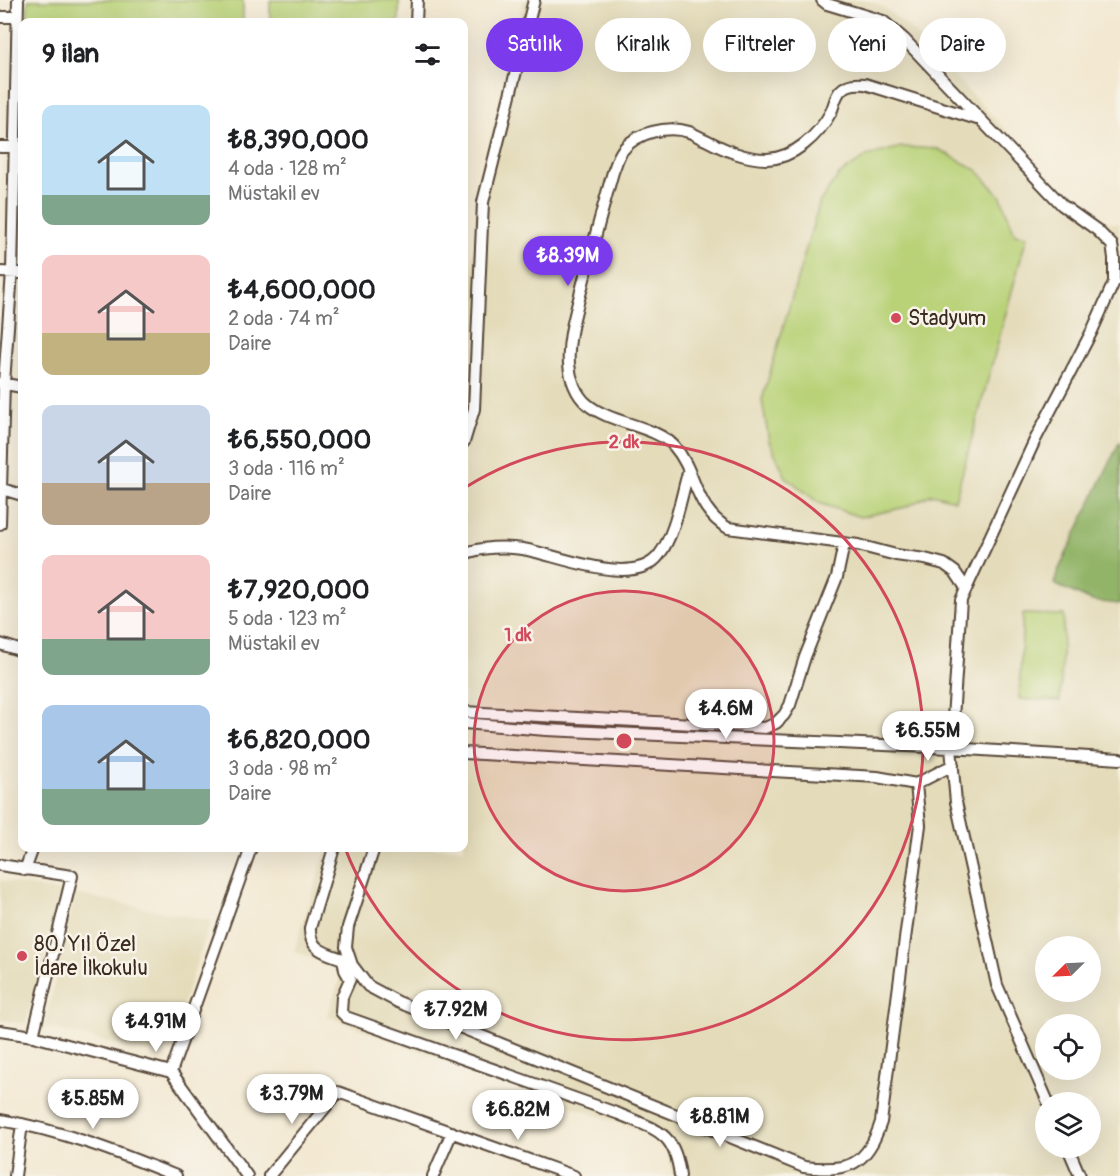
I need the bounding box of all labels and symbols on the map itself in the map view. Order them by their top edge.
pin: ₺8.39M [519,236,617,287]
place label: Stadyum [908,305,986,332]
marker: Stadyum [889,311,903,325]
text: 2 dk [609,431,640,454]
text: 1 dk [504,624,532,647]
pin: ₺4.6M [684,689,768,740]
pin: ₺6.55M [879,711,977,762]
centre of rings [614,731,634,751]
place label: 80. Yıl Özel İdare İlkokulu [34,931,148,982]
north arrow [1035,936,1101,1002]
marker: 80. Yıl Özel İdare İlkokulu [15,949,29,963]
pin: ₺7.92M [407,990,505,1041]
pin: ₺4.91M [107,1002,205,1053]
pin: ₺3.79M [243,1074,341,1125]
pin: ₺5.85M [44,1079,142,1130]
pin: ₺6.82M [469,1090,567,1141]
pin: ₺8.81M [671,1097,769,1148]

